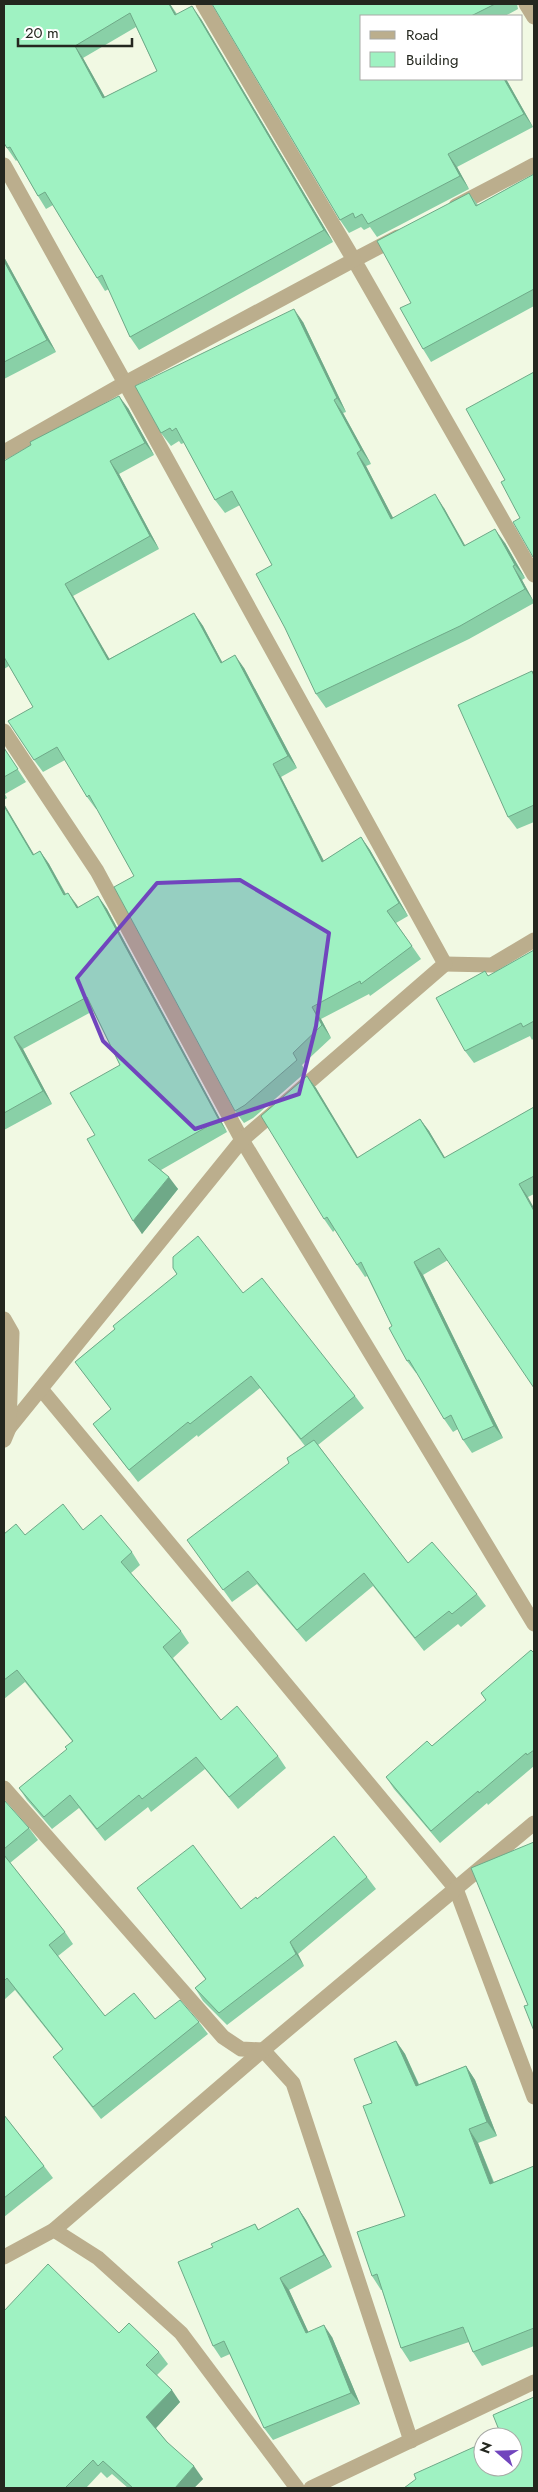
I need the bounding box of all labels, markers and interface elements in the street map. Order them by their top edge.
scale bar [18,15,131,47]
legend [360,15,523,80]
text: 20 m [25,22,59,44]
text: Road [406,24,438,46]
text: Building [406,49,458,71]
north arrow [473,2427,523,2477]
text: N [474,2439,497,2456]

